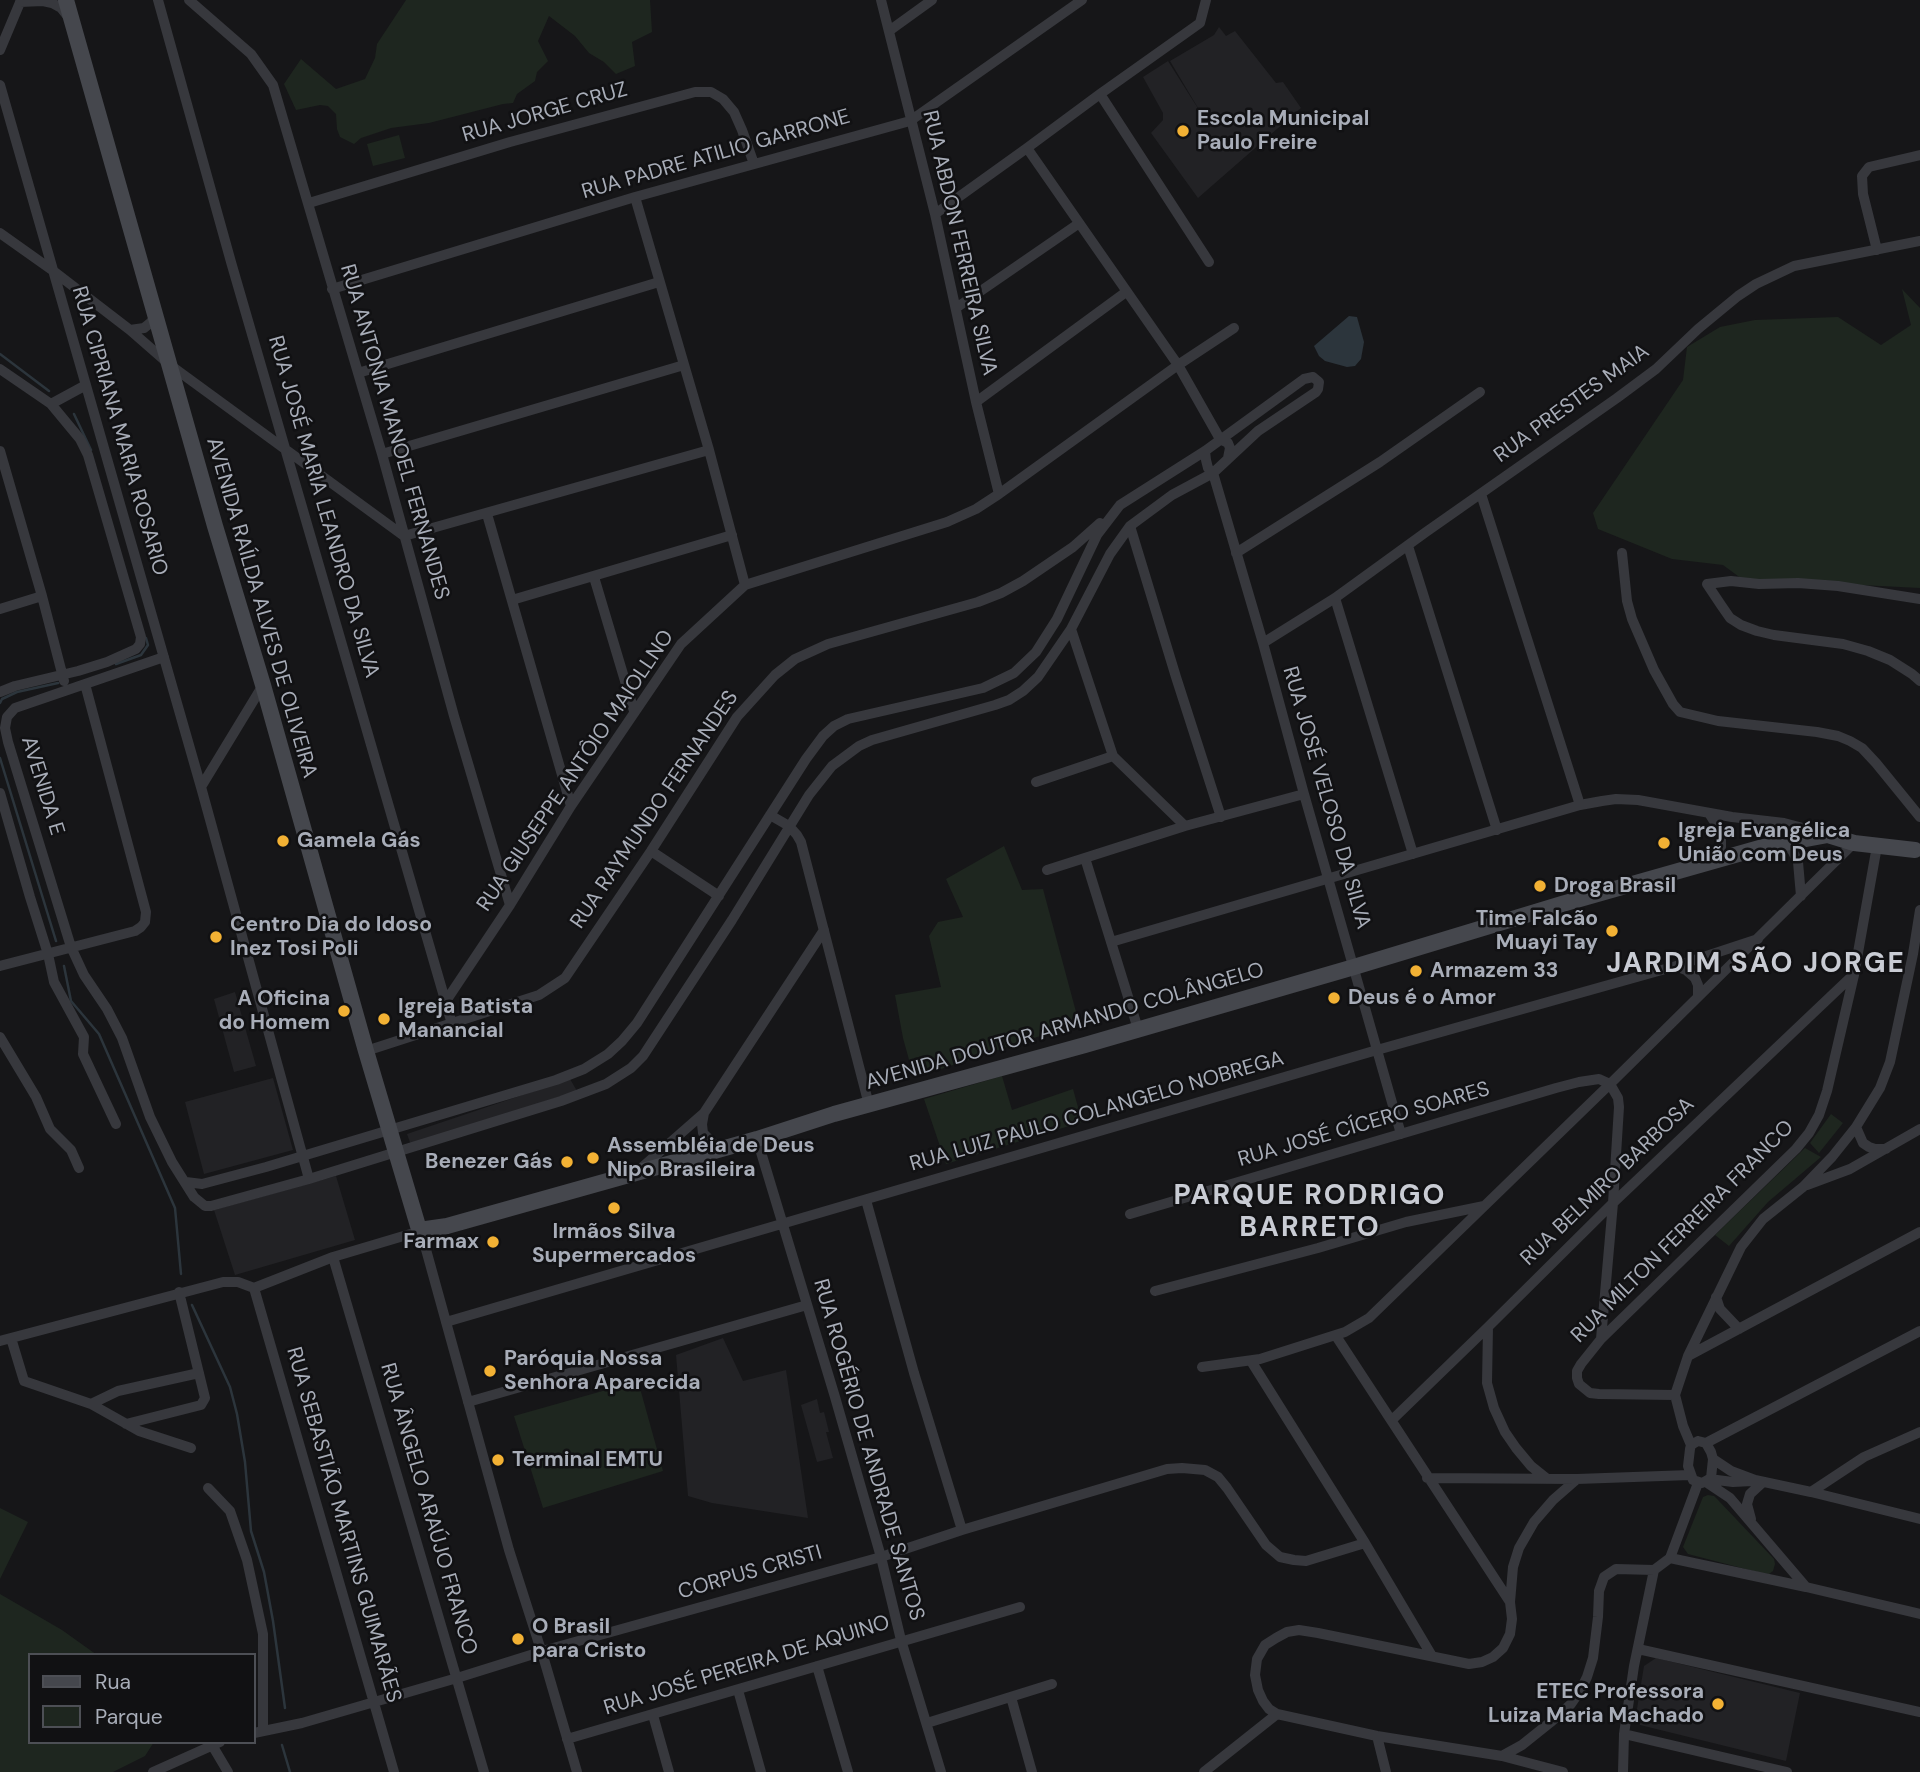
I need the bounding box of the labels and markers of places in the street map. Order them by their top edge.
place label: Escola Municipal Paulo Freire [1197,106,1369,156]
marker: Escola Municipal Paulo Freire [1175,123,1191,139]
place label: Igreja Evangélica União com Deus [1678,818,1850,868]
place label: Gamela Gás [297,828,421,854]
marker: Gamela Gás [275,833,291,849]
marker: Igreja Evangélica União com Deus [1656,835,1672,851]
place label: Droga Brasil [1554,873,1676,899]
marker: Droga Brasil [1532,878,1548,894]
place label: Time Falcão Muayi Tay [1476,906,1598,956]
place label: Centro Dia do Idoso Inez Tosi Poli [230,912,432,962]
marker: Time Falcão Muayi Tay [1604,923,1620,939]
marker: Centro Dia do Idoso Inez Tosi Poli [208,929,224,945]
place label: Armazem 33 [1430,958,1558,984]
marker: Armazem 33 [1408,963,1424,979]
place label: Deus é o Amor [1348,985,1496,1011]
place label: A Oficina do Homem [219,986,330,1036]
marker: Deus é o Amor [1326,990,1342,1006]
place label: Igreja Batista Manancial [398,994,533,1044]
marker: A Oficina do Homem [336,1003,352,1019]
marker: Igreja Batista Manancial [376,1011,392,1027]
place label: Assembléia de Deus Nipo Brasileira [607,1133,815,1183]
place label: Benezer Gás [425,1149,553,1175]
marker: Assembléia de Deus Nipo Brasileira [585,1150,601,1166]
marker: Benezer Gás [559,1154,575,1170]
marker: Irmãos Silva Supermercados [606,1200,622,1216]
place label: Irmãos Silva Supermercados [532,1219,696,1269]
place label: Farmax [403,1229,479,1255]
marker: Farmax [485,1234,501,1250]
place label: Paróquia Nossa Senhora Aparecida [504,1346,700,1396]
marker: Paróquia Nossa Senhora Aparecida [482,1363,498,1379]
place label: Terminal EMTU [512,1447,663,1473]
marker: Terminal EMTU [490,1452,506,1468]
place label: O Brasil para Cristo [532,1614,646,1664]
marker: O Brasil para Cristo [510,1631,526,1647]
place label: ETEC Professora Luiza Maria Machado [1488,1679,1704,1729]
marker: ETEC Professora Luiza Maria Machado [1710,1696,1726,1712]

